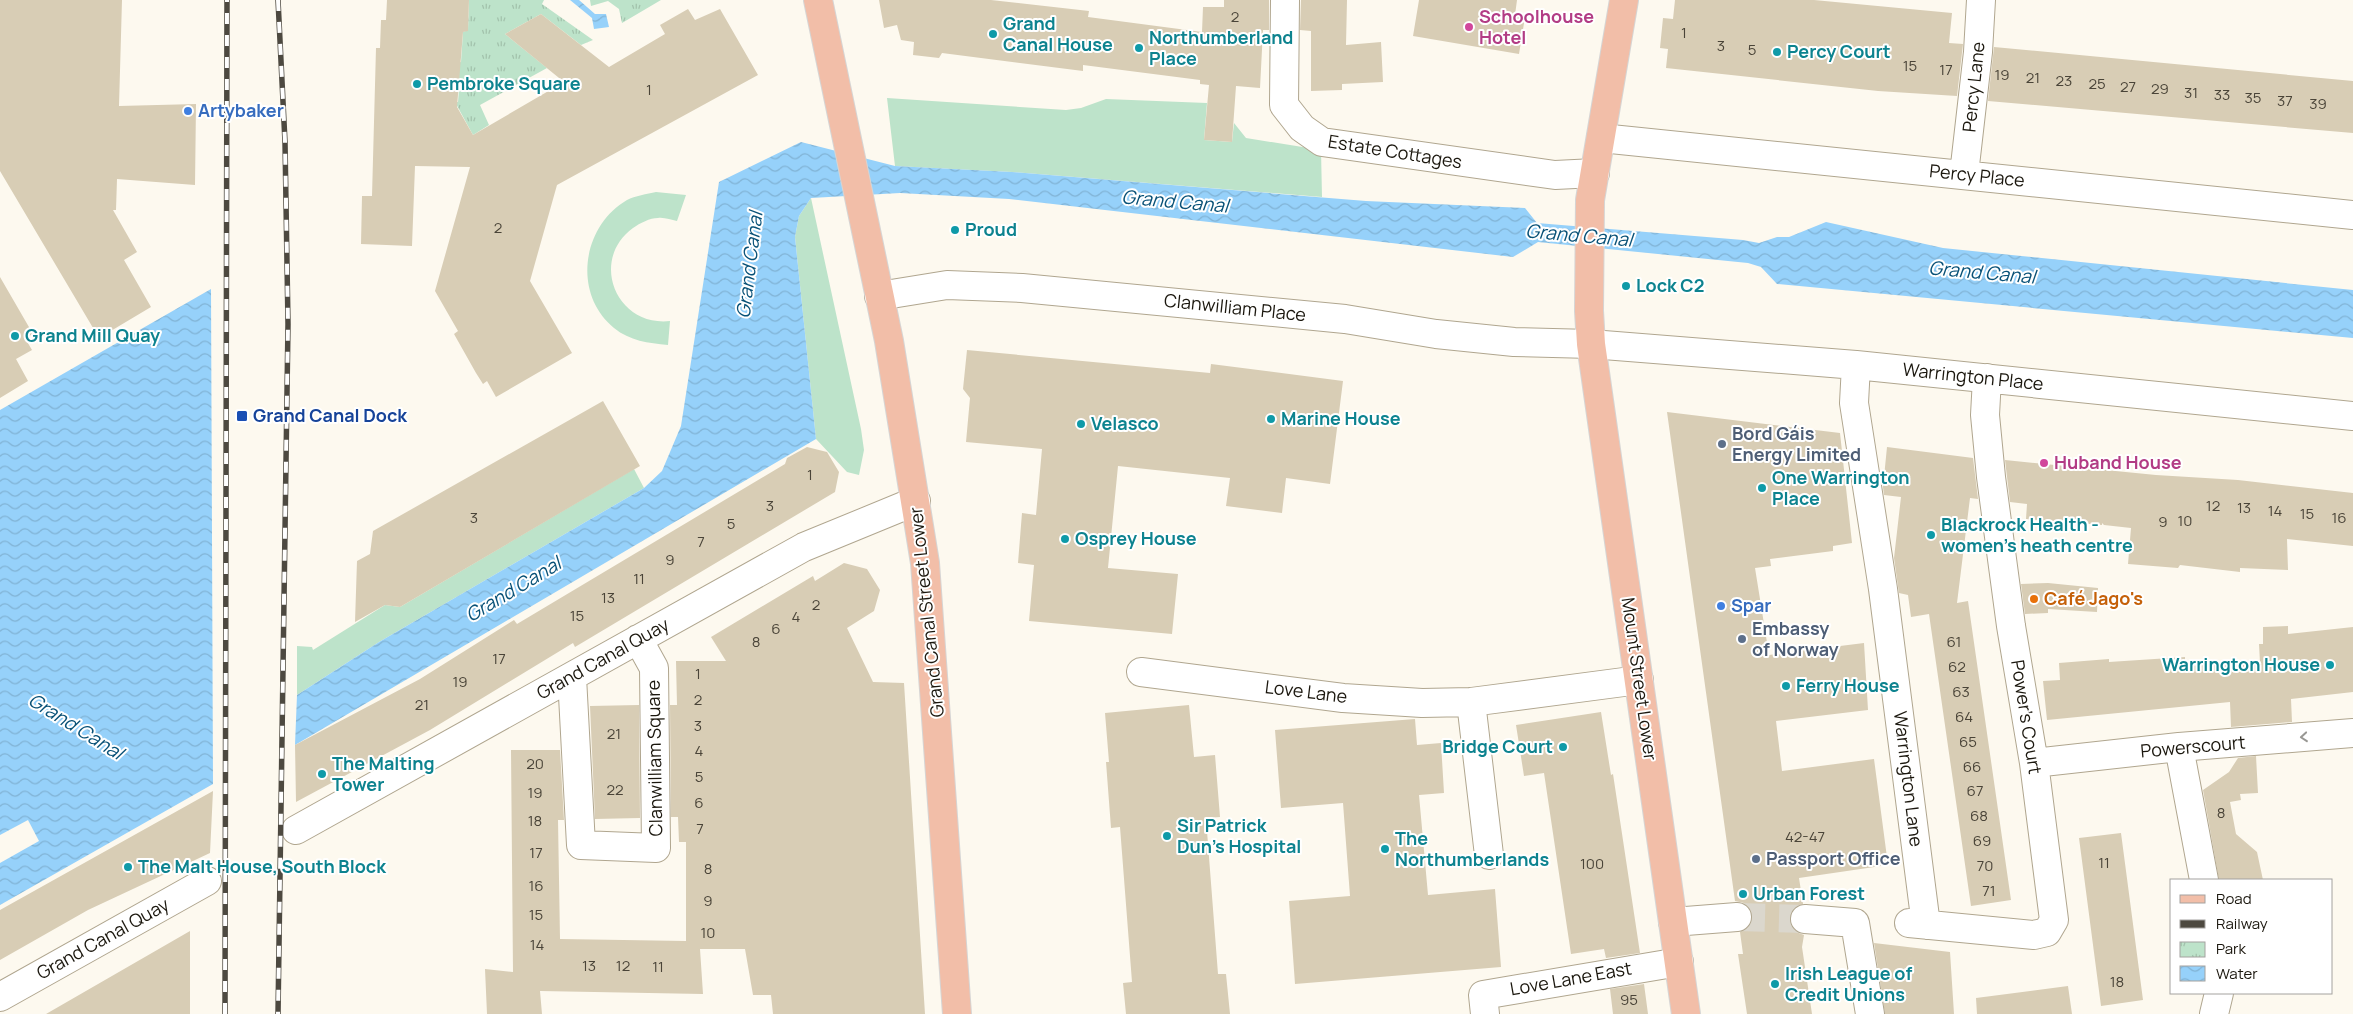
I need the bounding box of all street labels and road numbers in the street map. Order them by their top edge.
street label: Percy Lane [1956,41,1990,133]
street label: Estate Cottages [1326,129,1464,173]
street label: Percy Place [1928,158,2026,192]
street label: Clanwilliam Place [1163,288,1307,326]
street label: Warrington Place [1901,357,2045,395]
street label: Grand Canal Street Lower [903,505,949,719]
street label: Mount Street Lower [1617,596,1663,762]
street label: Grand Canal Quay [532,612,673,704]
street label: Power's Court [2006,658,2048,776]
street label: Love Lane [1264,674,1349,708]
street label: Clanwilliam Square [641,680,667,836]
street label: Warrington Lane [1889,710,1929,848]
street label: Powerscourt [2139,729,2246,763]
street label: Grand Canal Quay [32,892,173,984]
street label: Love Lane East [1508,955,1634,1001]

